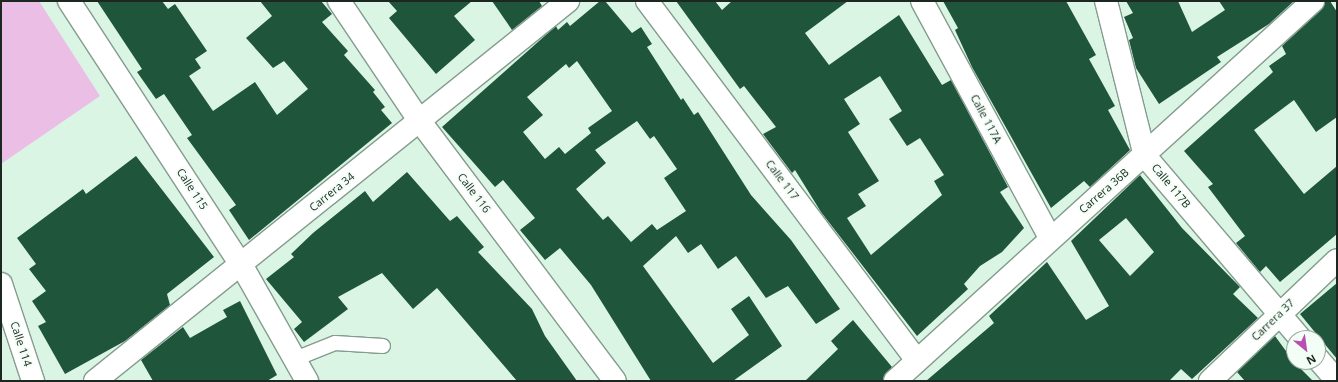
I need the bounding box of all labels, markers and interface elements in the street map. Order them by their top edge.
street label: Calle 117A [968,92,1004,146]
street label: Calle 117 [763,157,801,203]
street label: Calle 117B [1149,161,1193,211]
street label: Calle 115 [174,166,210,212]
street label: Carrera 36B [1077,166,1131,216]
street label: Carrera 34 [307,170,357,214]
street label: Calle 116 [455,170,493,216]
street label: Carrera 37 [1249,296,1297,344]
street label: Calle 114 [8,320,34,368]
north arrow [1286,330,1326,370]
text: N [1304,351,1319,369]

